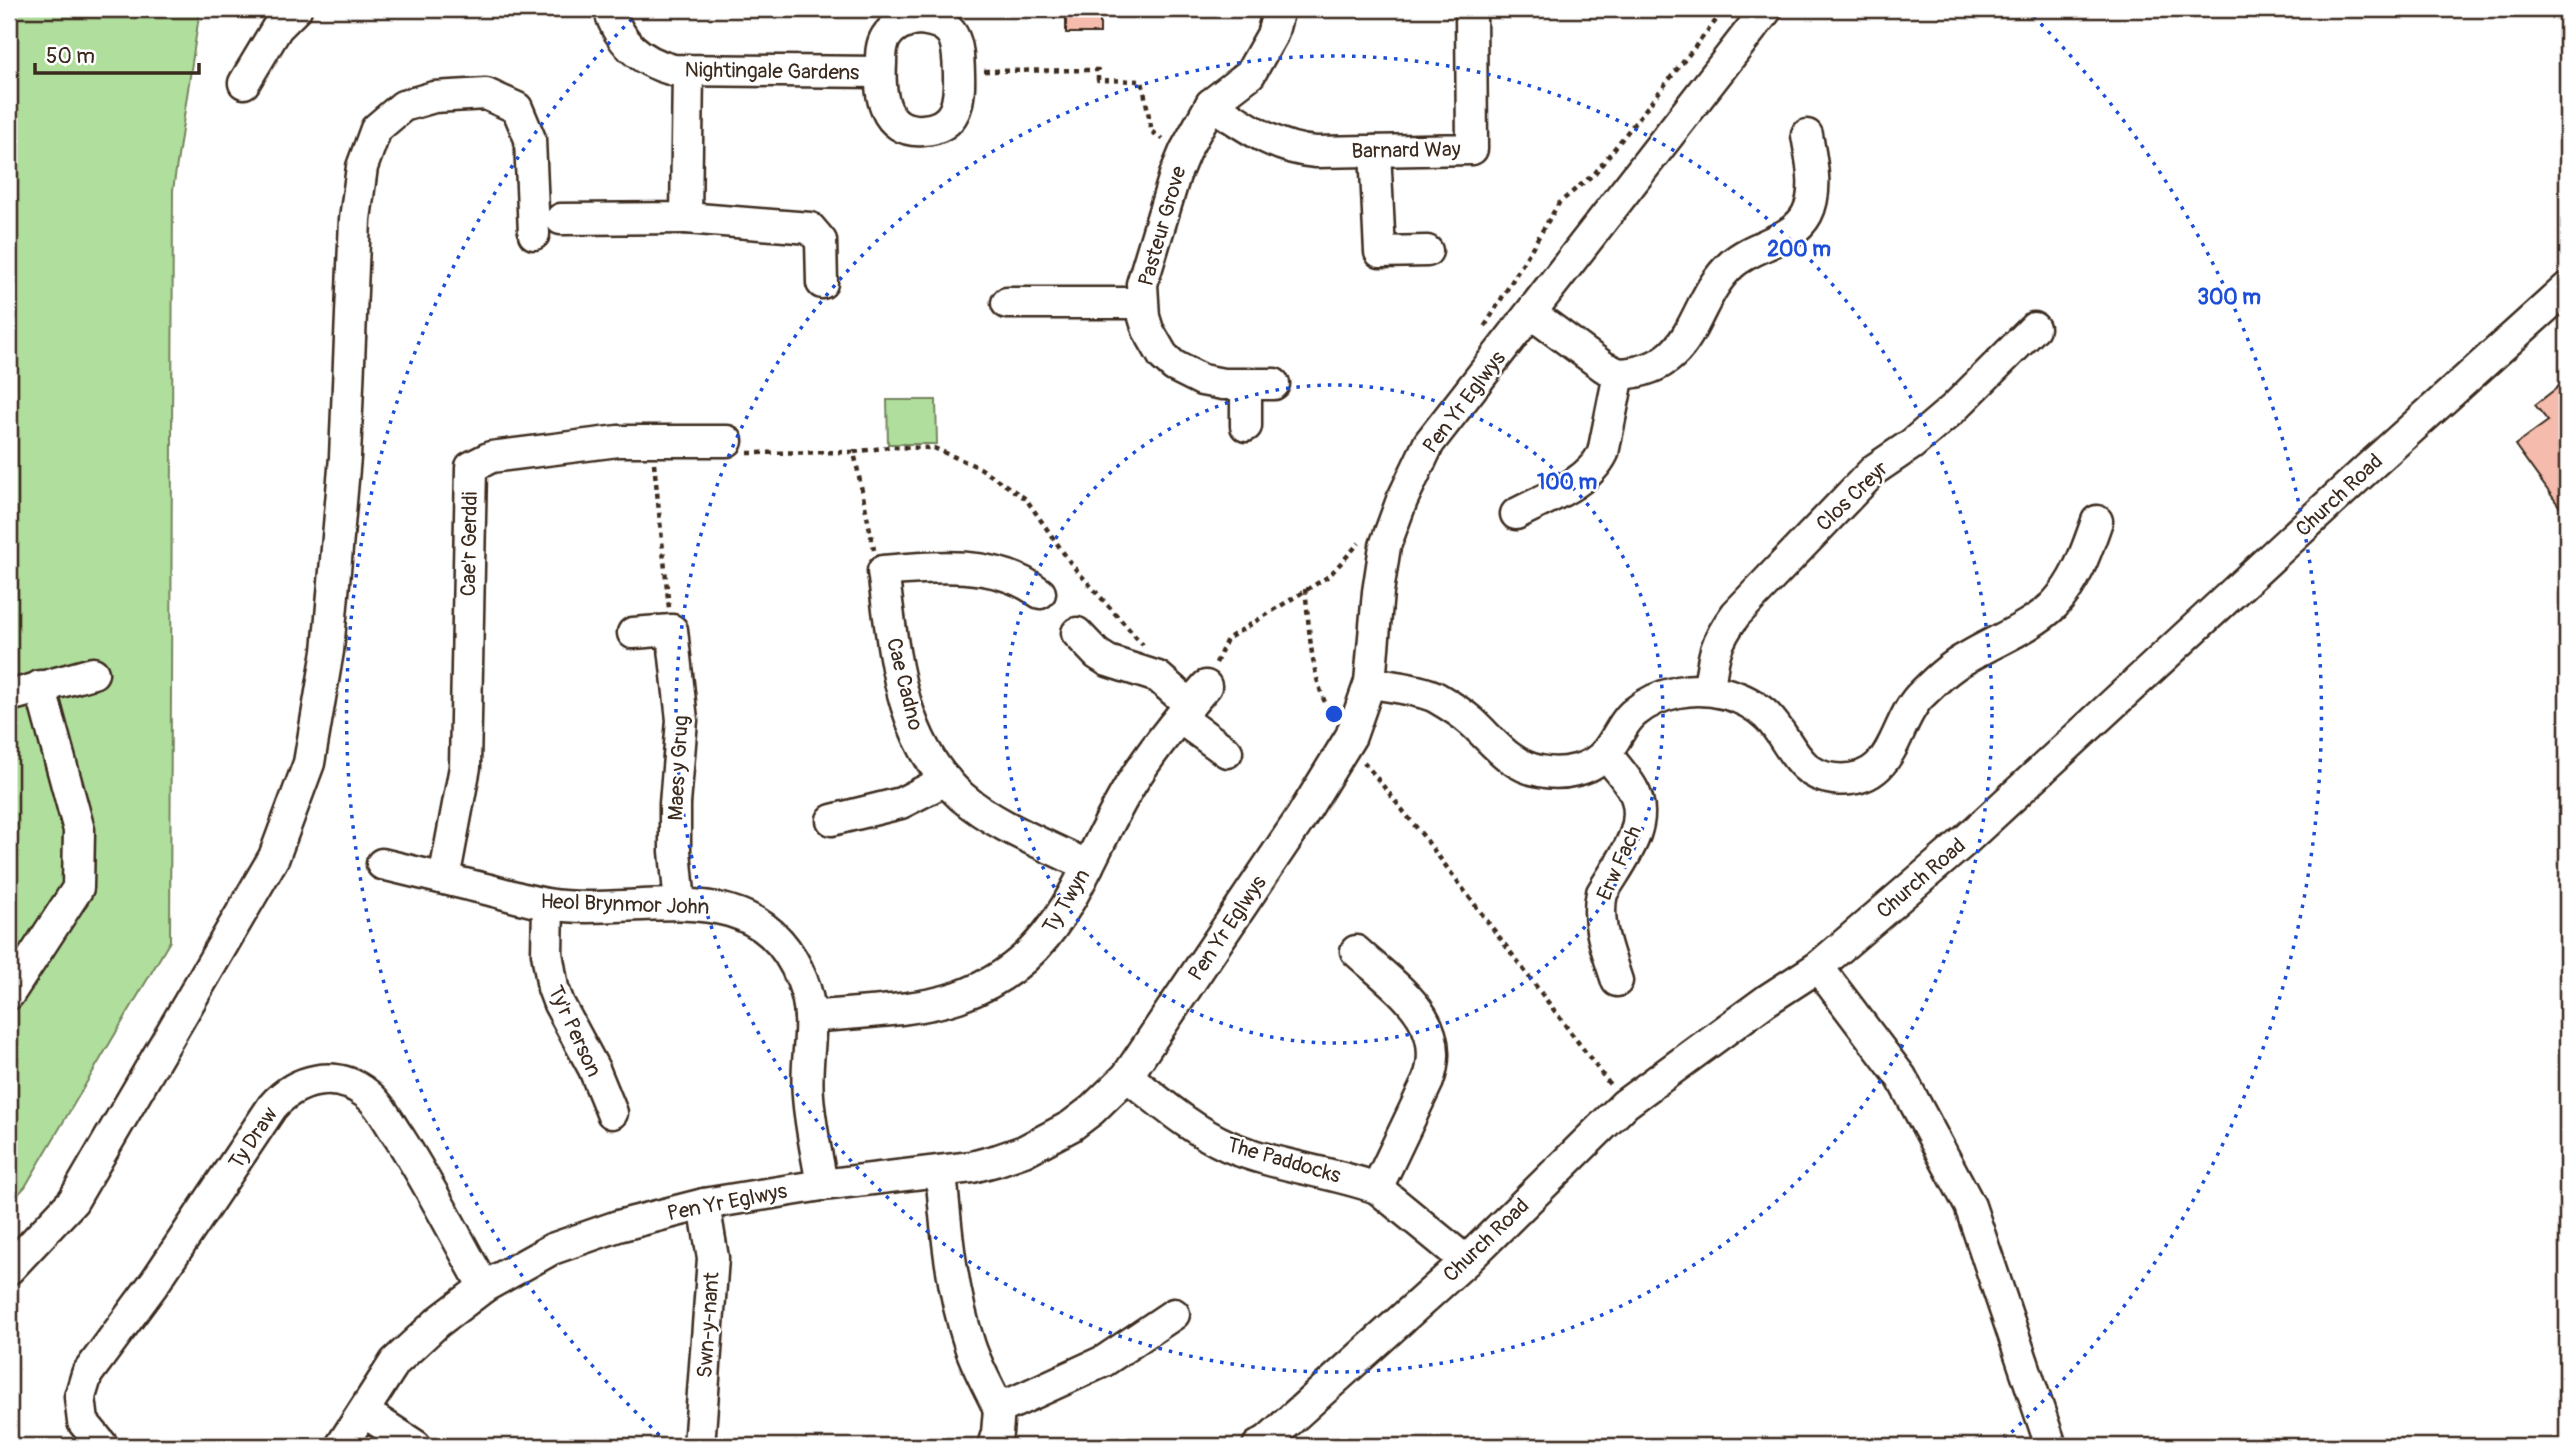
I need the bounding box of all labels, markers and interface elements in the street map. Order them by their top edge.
scale bar [35,32,200,76]
text: 50 m [46,43,95,70]
street label: Nightingale Gardens [684,56,860,87]
street label: Barnard Way [1351,136,1461,165]
street label: Pasteur Grove [1132,162,1193,289]
text: 200 m [1767,236,1831,263]
text: 300 m [2197,284,2261,311]
street label: Pen Yr Eglwys [1417,345,1512,459]
street label: Church Road [2290,448,2389,543]
street label: Clos Creyr [1811,455,1894,537]
text: 100 m [1537,469,1597,496]
street label: Cae'r Gerddi [455,491,484,597]
street label: Cae Cadno [880,635,929,733]
centre of rings [1322,702,1346,726]
street label: Maes y Grug [662,715,695,821]
street label: Erw Fach [1591,822,1648,905]
street label: Church Road [1871,832,1971,924]
street label: Ty Twyn [1037,864,1096,938]
street label: Pen Yr Eglwys [1182,870,1273,986]
street label: Heol Brynmor John [540,888,710,921]
street label: Ty'r Person [542,981,607,1081]
street label: Ty Draw [223,1102,284,1174]
street label: The Paddocks [1224,1131,1344,1190]
street label: Pen Yr Eglwys [665,1178,790,1227]
street label: Church Road [1438,1193,1535,1288]
street label: Swn-y-nant [691,1271,726,1379]

